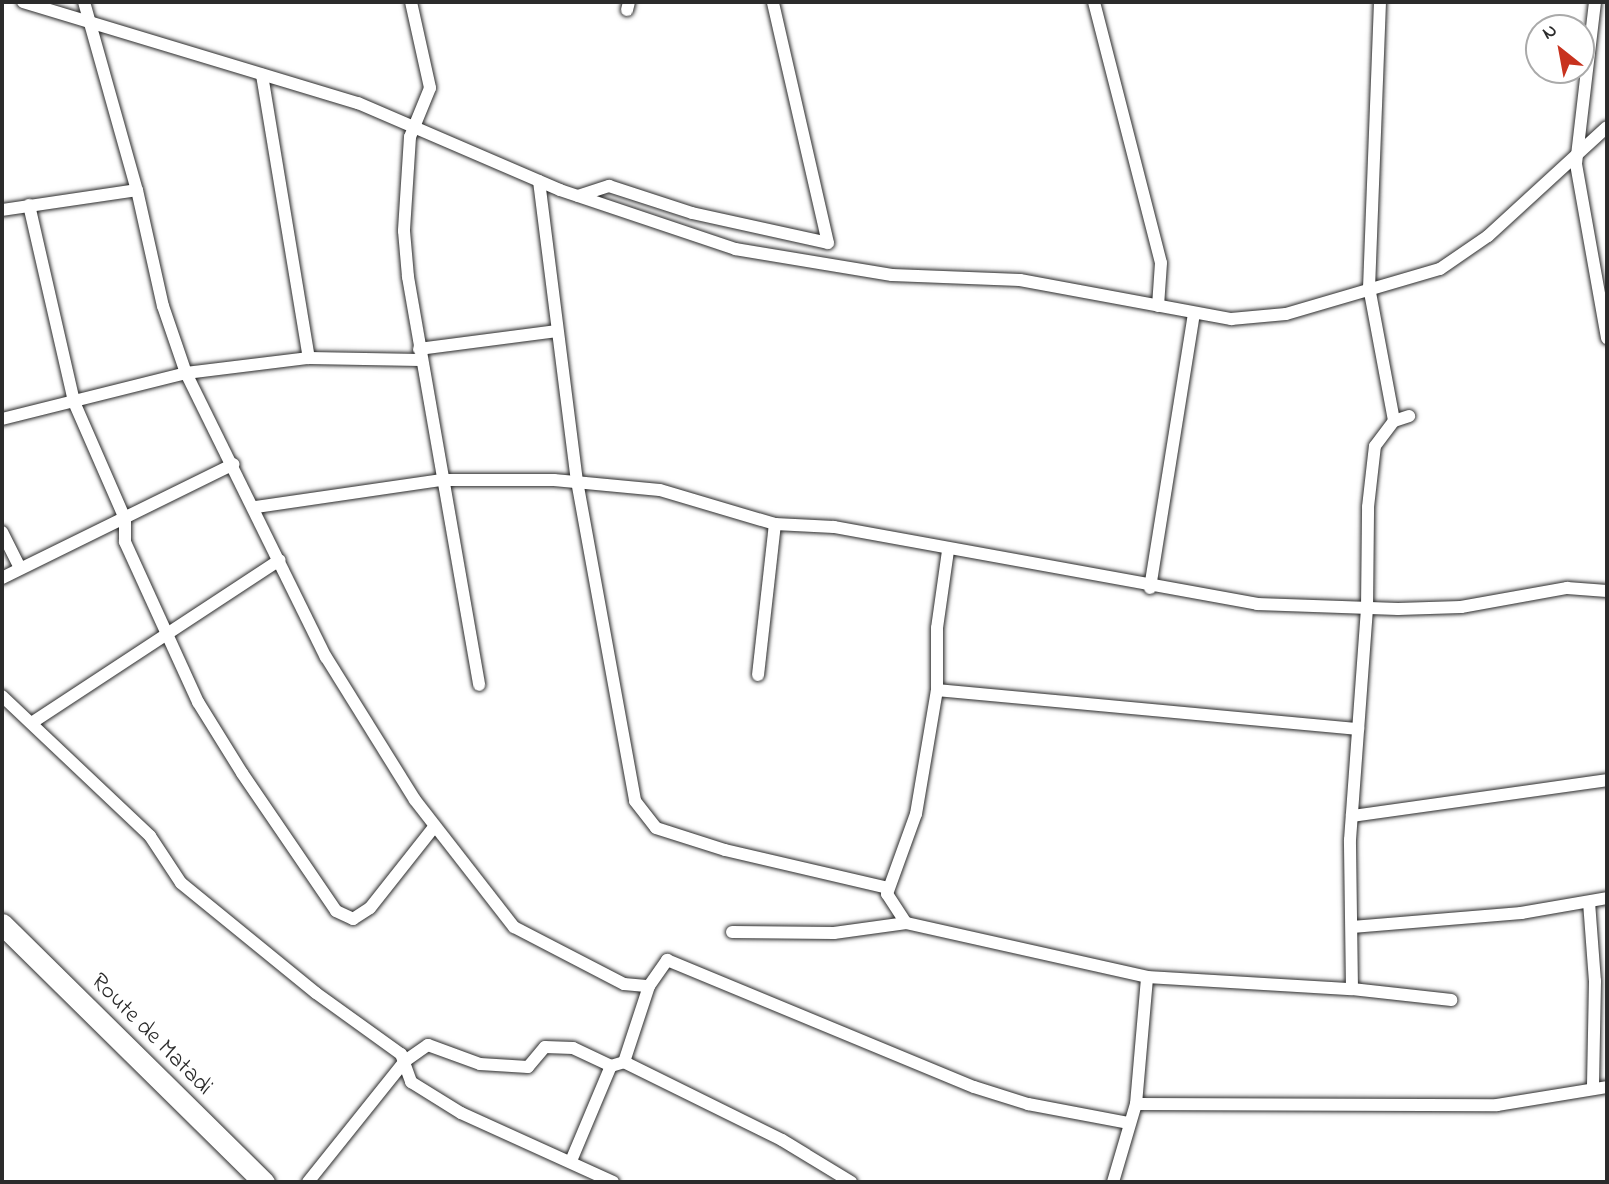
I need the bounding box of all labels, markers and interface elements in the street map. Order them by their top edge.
north arrow [1525,14,1595,84]
text: N [1537,17,1562,47]
street label: Route de Matadi [84,968,218,1102]

